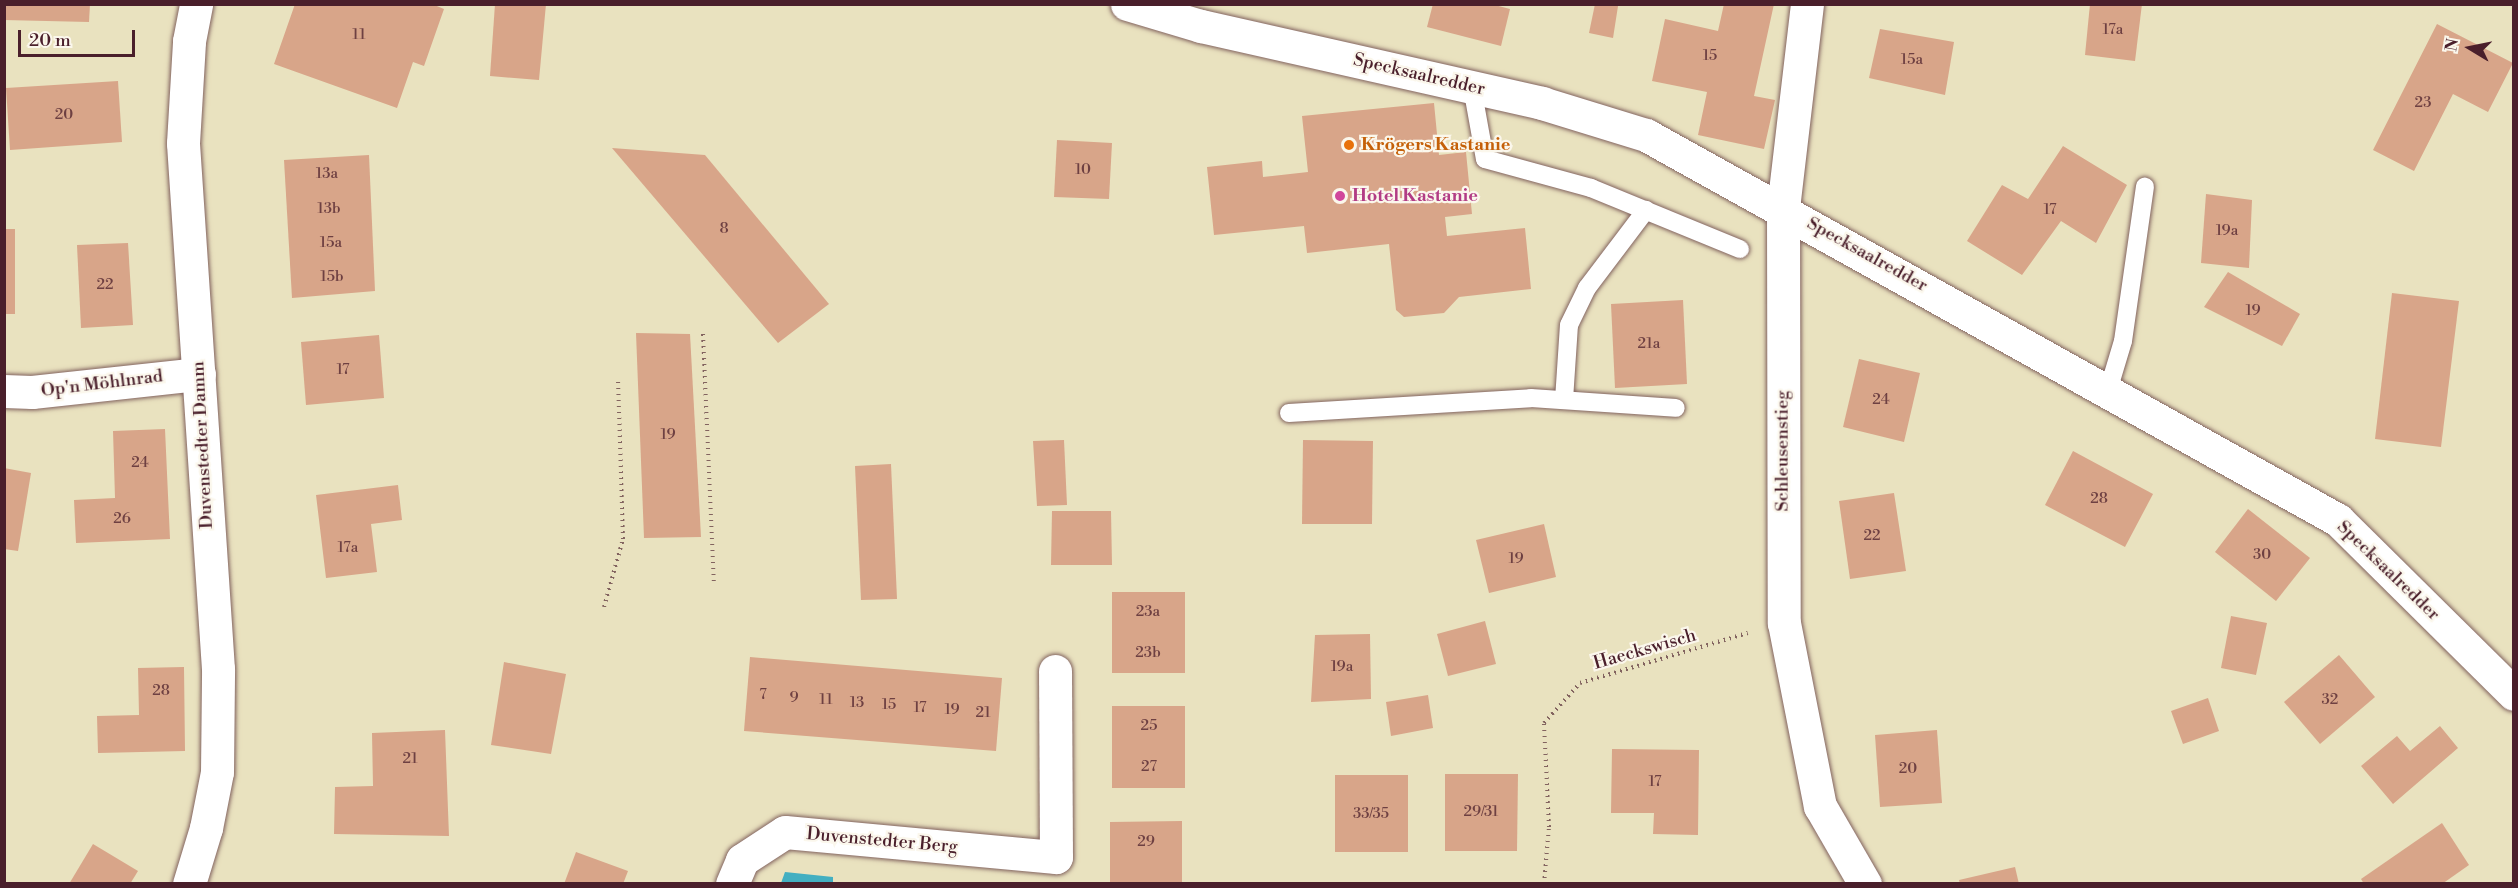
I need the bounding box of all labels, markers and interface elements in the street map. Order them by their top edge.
scale bar [21,18,138,56]
north arrow [2440,18,2500,78]
house number: 17a [2103,21,2123,39]
house number: 11 [352,26,366,44]
text: 20 m [29,29,71,52]
text: N [2441,37,2463,53]
house number: 15 [1703,47,1717,65]
street label: Specksaalredder [1351,49,1487,101]
house number: 15a [1901,51,1923,69]
house number: 23 [2415,94,2431,112]
house number: 20 [55,106,73,124]
place label: Krögers Kastanie [1361,134,1510,156]
marker: Krögers Kastanie [1342,138,1356,152]
house number: 10 [1075,161,1091,179]
house number: 13a [316,165,338,183]
place label: Hotel Kastanie [1352,185,1478,207]
marker: Hotel Kastanie [1333,189,1347,203]
house number: 13b [317,200,341,218]
house number: 17 [2043,201,2057,219]
street label: Specksaalredder [1803,213,1931,297]
house number: 8 [719,220,729,238]
house number: 19a [2216,222,2238,240]
house number: 15a [320,234,342,252]
house number: 15b [320,268,344,286]
house number: 22 [96,276,114,294]
house number: 19 [2245,302,2261,320]
house number: 21a [1638,335,1660,353]
street label: Duvenstedter Damm [188,361,218,529]
house number: 17 [336,361,350,379]
street label: Op'n Möhlnrad [40,366,164,402]
street label: Schleusenstieg [1772,390,1794,512]
house number: 24 [1872,391,1890,409]
house number: 19 [660,426,676,444]
house number: 24 [131,454,149,472]
house number: 28 [2090,490,2108,508]
house number: 26 [113,510,131,528]
street label: Specksaalredder [2332,517,2444,625]
house number: 22 [1863,527,1881,545]
house number: 17a [338,539,358,557]
house number: 30 [2253,546,2271,564]
house number: 19 [1508,550,1524,568]
house number: 23a [1136,603,1160,621]
street label: Haeckswisch [1591,625,1699,675]
house number: 23b [1135,644,1161,662]
house number: 19a [1331,658,1353,676]
house number: 28 [152,682,170,700]
house number: 7 [759,686,767,704]
house number: 9 [789,689,799,707]
house number: 11 [819,691,833,709]
house number: 32 [2322,691,2338,709]
house number: 13 [850,694,864,712]
house number: 15 [882,696,896,714]
house number: 17 [913,699,927,717]
house number: 19 [944,701,960,719]
house number: 21 [975,704,991,722]
house number: 25 [1141,717,1157,735]
house number: 21 [402,750,418,768]
house number: 27 [1141,758,1157,776]
house number: 20 [1899,760,1917,778]
house number: 17 [1648,773,1662,791]
house number: 29/31 [1464,803,1498,821]
house number: 33/35 [1353,805,1389,823]
street label: Duvenstedter Berg [805,824,959,858]
house number: 29 [1137,833,1155,851]

